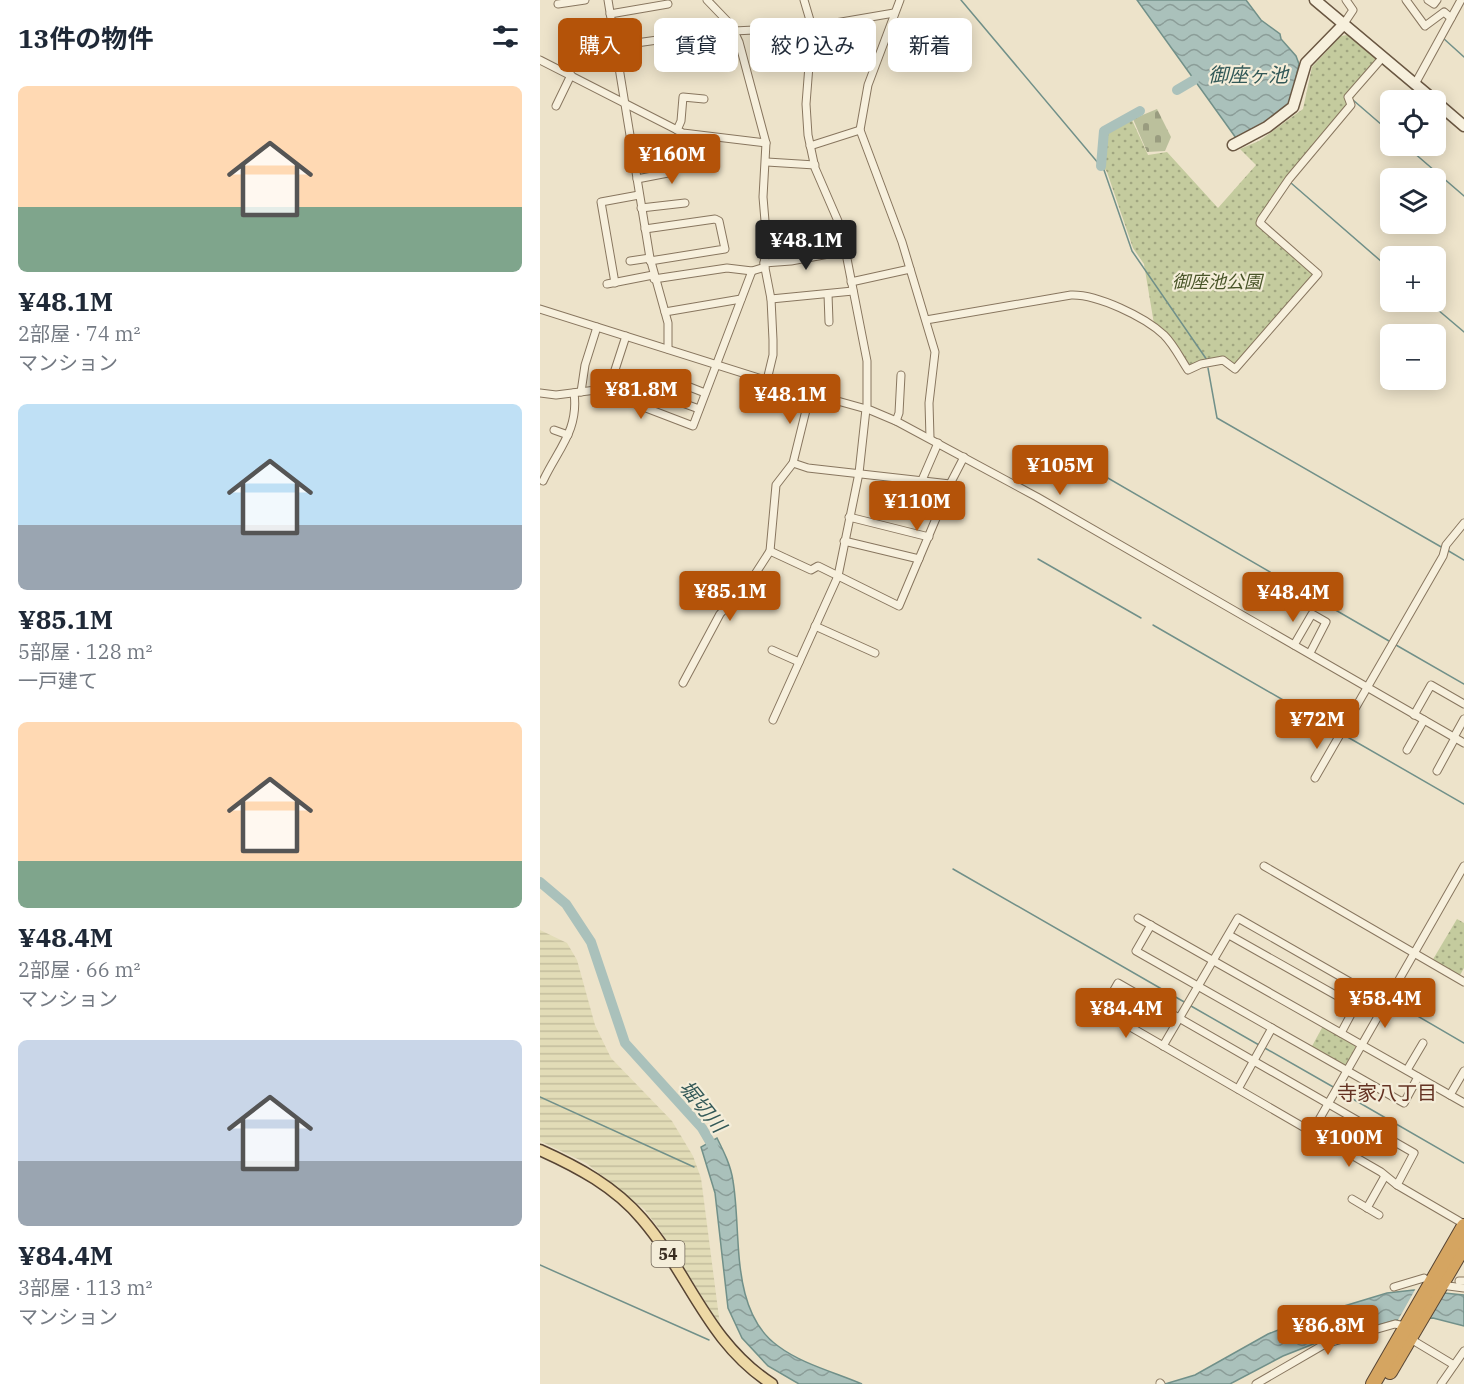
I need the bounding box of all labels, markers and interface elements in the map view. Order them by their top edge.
chip: 購入 [558,18,642,72]
chip: 賃貸 [654,18,738,72]
chip: 絞り込み [750,18,876,72]
chip: 新着 [888,18,972,72]
icon: filters [489,20,522,53]
text: 13件の物件 [18,21,153,55]
water label: 御座ヶ池 [1208,61,1290,88]
map controls [1380,90,1446,390]
button: locate [1380,90,1446,156]
icon: home [216,125,324,233]
pin: ¥160M [630,134,714,185]
text: ¥160M [638,140,706,167]
button: layers [1380,168,1446,234]
pin: ¥48.1M [757,220,855,271]
text: ¥48.1M [769,226,843,253]
button: + [1380,246,1446,312]
park label: 御座池公園 [1172,270,1265,293]
text: ¥48.1M [18,284,113,318]
text: 2部屋 · 74 m² [18,320,140,347]
button: − [1380,324,1446,390]
text: マンション [18,349,118,376]
pin: ¥81.8M [592,369,690,420]
pin: ¥48.1M [741,374,839,425]
text: ¥81.8M [604,375,678,402]
text: ¥48.1M [753,380,827,407]
icon: home [216,443,324,551]
pin: ¥105M [1018,445,1102,496]
text: ¥105M [1026,451,1094,478]
pin: ¥110M [875,481,959,532]
text: ¥110M [883,487,951,514]
pin: ¥85.1M [681,571,779,622]
pin: ¥48.4M [1244,572,1342,623]
text: ¥85.1M [693,577,767,604]
text: ¥48.4M [1256,578,1330,605]
text: ¥85.1M [18,602,113,636]
text: 5部屋 · 128 m² [18,638,152,665]
text: 一戸建て [18,667,98,694]
pin: ¥72M [1281,699,1353,750]
text: ¥72M [1289,705,1345,732]
icon: home [216,761,324,869]
text: ¥48.4M [18,920,113,954]
text: 2部屋 · 66 m² [18,956,140,983]
pin: ¥58.4M [1336,978,1434,1029]
text: ¥58.4M [1348,984,1422,1011]
text: マンション [18,985,118,1012]
pin: ¥84.4M [1077,988,1175,1039]
text: ¥84.4M [1089,994,1163,1021]
water label: 堀切川 [674,1074,734,1139]
icon: home [216,1079,324,1187]
district label: 寺家八丁目 [1337,1079,1437,1106]
pin: ¥100M [1307,1117,1391,1168]
text: ¥100M [1315,1123,1383,1150]
text: ¥84.4M [18,1238,113,1272]
road number: 54 [652,1241,684,1267]
text: 3部屋 · 113 m² [18,1274,152,1301]
text: マンション [18,1303,118,1330]
pin: ¥86.8M [1279,1305,1377,1356]
text: ¥86.8M [1291,1311,1365,1338]

